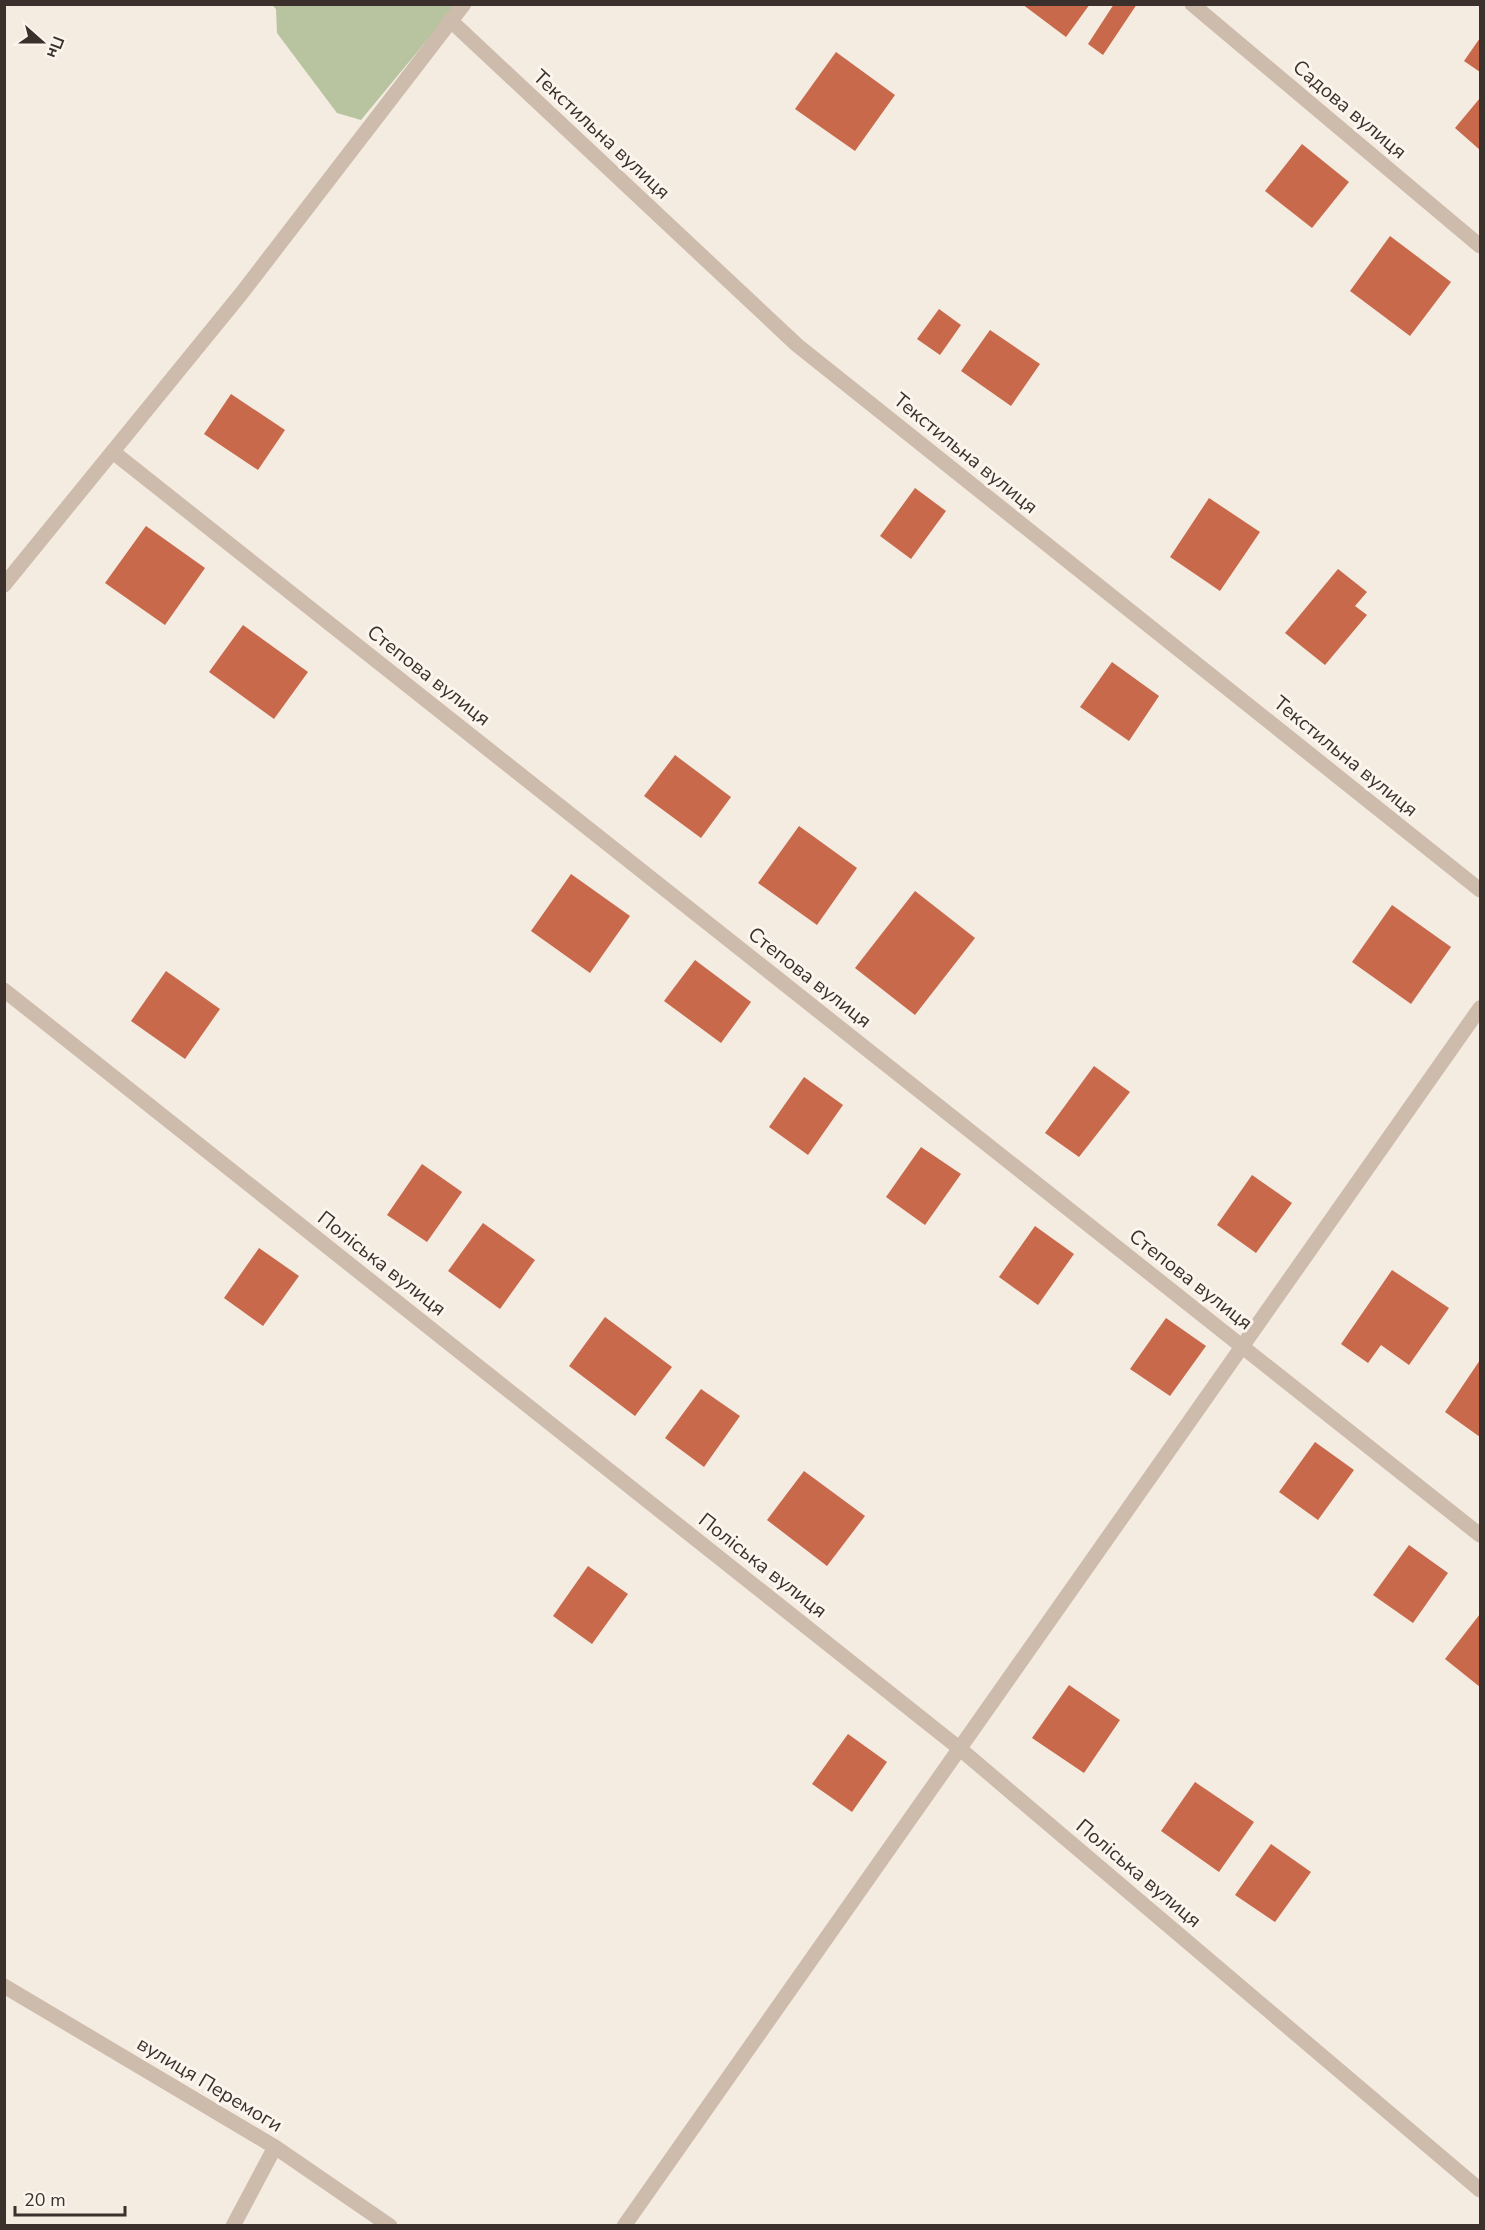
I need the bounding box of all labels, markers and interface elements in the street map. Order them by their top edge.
north arrow [12,12,72,72]
text: Пн [41,33,69,61]
street label: Садова вулиця [1287,54,1412,165]
street label: Текстильна вулиця [527,64,676,205]
street label: Текстильна вулиця [888,387,1044,520]
street label: Степова вулиця [361,619,496,732]
street label: Текстильна вулиця [1268,690,1424,823]
street label: Степова вулиця [742,921,877,1034]
street label: Поліська вулиця [312,1205,451,1322]
street label: Степова вулиця [1123,1223,1258,1336]
street label: Поліська вулиця [693,1507,832,1624]
street label: Поліська вулиця [1070,1813,1207,1934]
street label: вулиця Перемоги [132,2030,288,2139]
scale bar [15,2179,124,2217]
text: 20 m [24,2188,66,2212]

